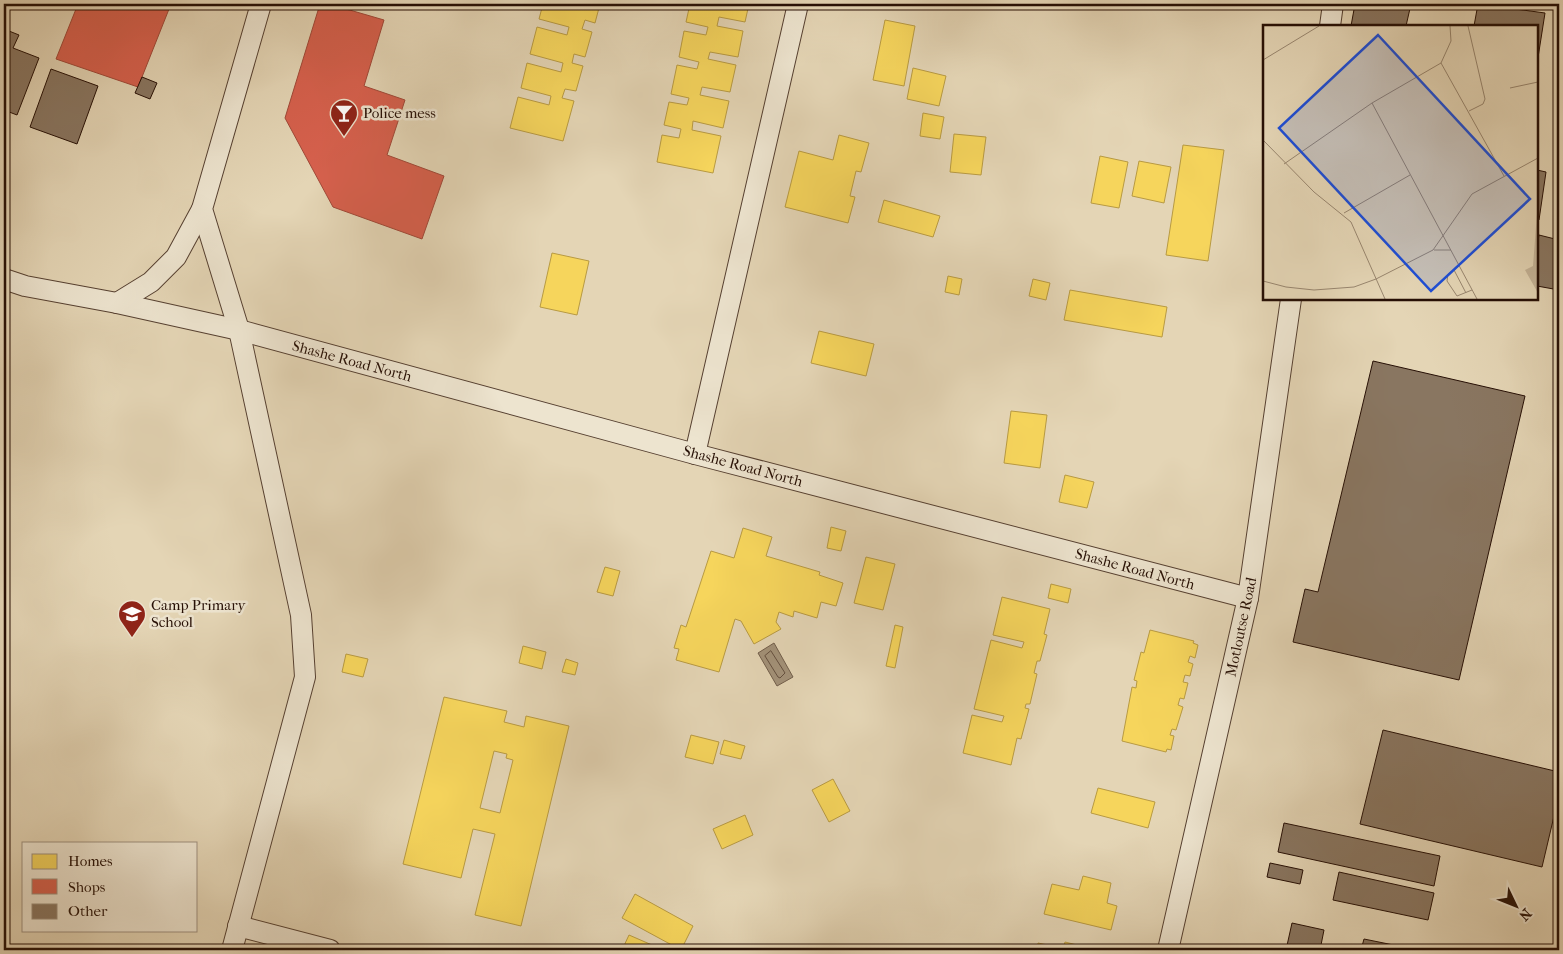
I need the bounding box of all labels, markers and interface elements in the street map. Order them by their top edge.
inset map [1263,25,1538,300]
bar icon: Police mess [329,98,359,137]
place label: Police mess [363,104,436,122]
street label: Shashe Road North [290,336,414,386]
street label: Shashe Road North [681,441,805,491]
street label: Shashe Road North [1073,544,1197,594]
street label: Motloutse Road [1222,575,1261,678]
place label: Camp Primary School [151,596,247,631]
school or university icon: Camp Primary School [117,599,147,638]
legend [22,842,198,932]
text: Homes [68,852,113,870]
text: Shops [68,878,106,896]
north arrow [1490,882,1540,932]
text: Other [68,902,108,920]
text: N [1515,905,1535,924]

